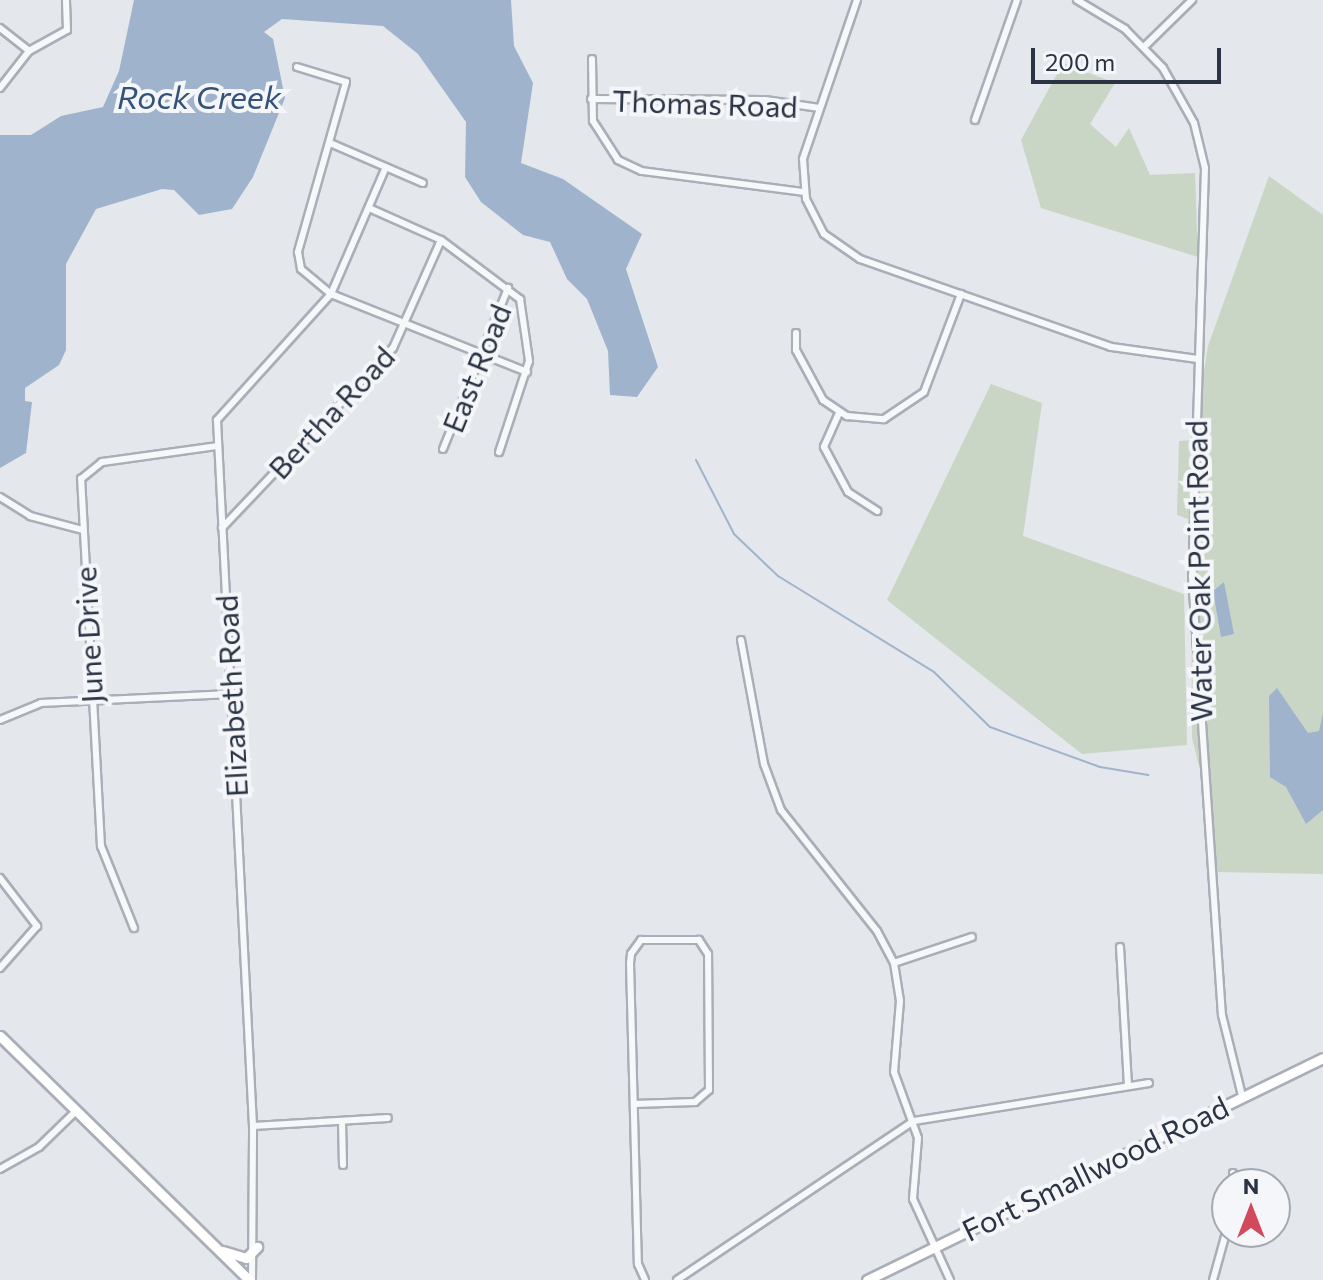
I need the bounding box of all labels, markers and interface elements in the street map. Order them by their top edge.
scale bar [1035,32,1225,82]
text: 200 m [1045,47,1115,76]
water label: Rock Creek [117,77,281,115]
street label: Thomas Road [612,82,798,124]
street label: East Road [434,299,518,437]
street label: Bertha Road [260,338,402,486]
street label: Water Oak Point Road [1177,420,1219,722]
street label: June Drive [66,566,110,704]
street label: Elizabeth Road [208,594,254,798]
street label: Fort Smallwood Road [956,1088,1234,1248]
north arrow [1211,1168,1291,1248]
text: N [1243,1172,1259,1199]

